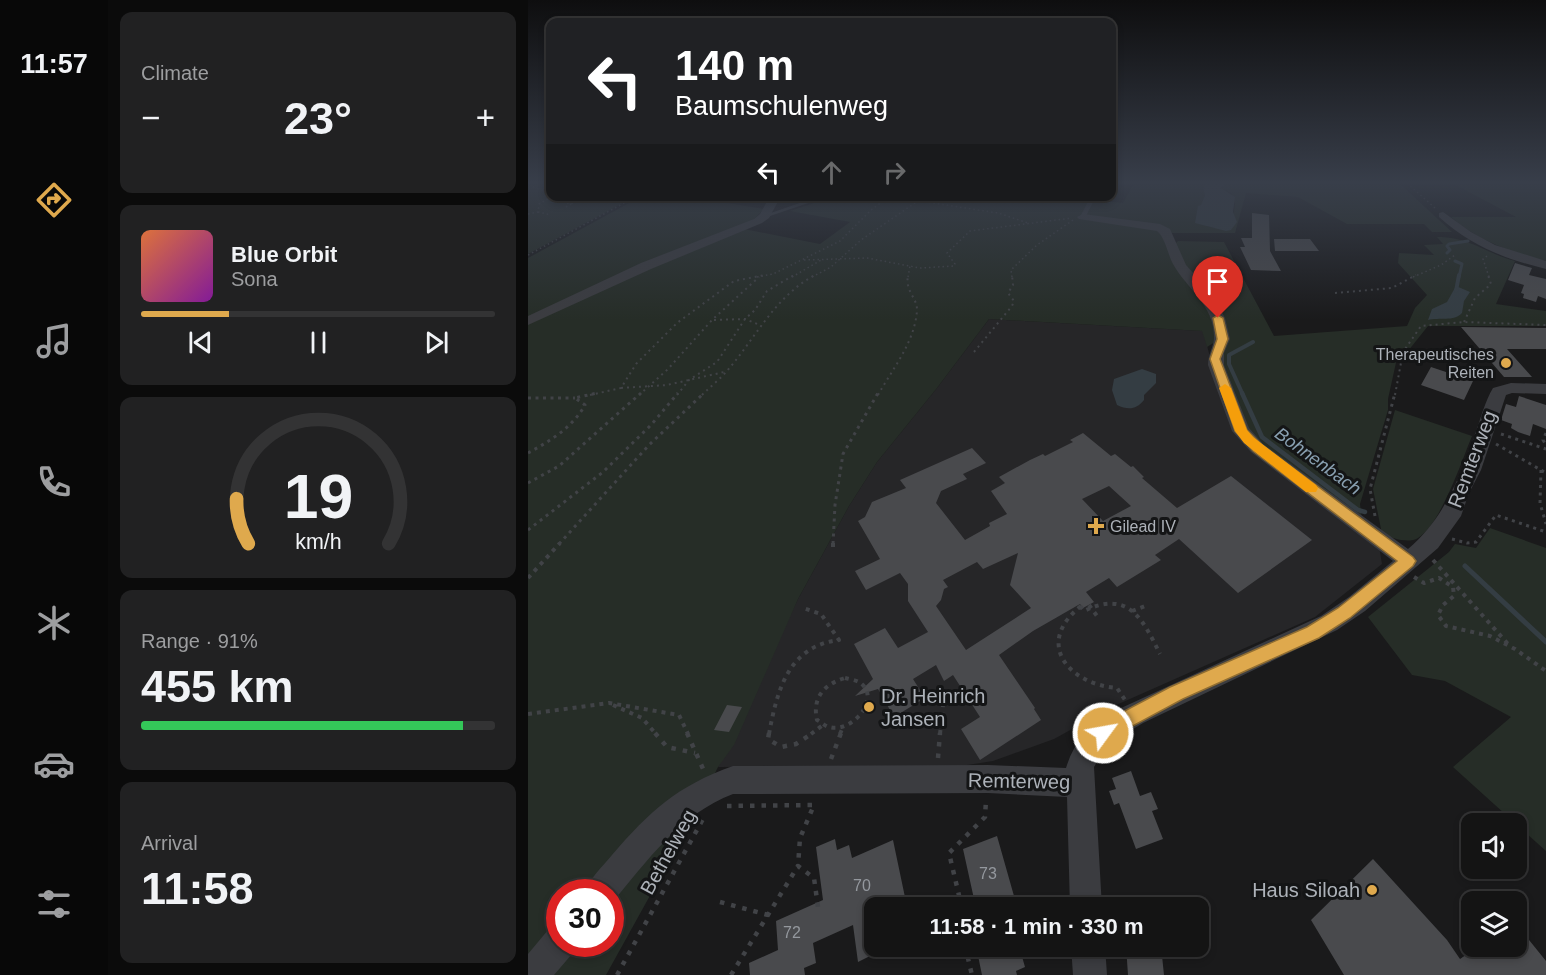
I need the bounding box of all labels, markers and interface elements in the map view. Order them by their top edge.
icon: left [576,42,654,120]
text: 140 m [675,42,794,89]
text: 11:57 [20,49,88,79]
text: Climate [141,62,209,84]
text: Baumschulenweg [675,91,888,121]
text: 23° [284,93,352,144]
text: − [141,99,160,136]
text: + [476,99,495,136]
icon: left [752,156,785,189]
icon: ahead [815,156,848,189]
icon: right [878,156,911,189]
icon: directions [33,179,75,221]
text: Blue Orbit [231,242,337,267]
pin [1192,256,1243,318]
icon: arrive [1201,265,1234,298]
text: Sona [231,268,278,290]
icon: music [33,320,75,362]
icon: previous [184,326,217,359]
icon: pause [302,326,335,359]
icon: next [420,326,453,359]
place label: Therapeutisches Reiten [1376,346,1494,381]
marker: Therapeutisches Reiten [1499,356,1513,370]
street label: Remterweg [1443,407,1501,511]
water label: Bohnenbach [1271,423,1365,499]
icon: phone [33,461,75,503]
text: 19 [283,463,353,532]
marker: Gilead IV [1087,517,1105,535]
place label: Gilead IV [1110,518,1176,535]
text: km/h [295,531,341,555]
icon: climate [33,602,75,644]
text: Range · 91% [141,630,258,652]
text: 455 km [141,661,294,712]
place label: Dr. Heinrich Jansen [881,685,985,730]
marker: Dr. Heinrich Jansen [862,700,876,714]
position arrow [1071,701,1135,765]
icon: car [33,743,75,785]
street label: Remterweg [968,769,1070,793]
street label: Bethelweg [636,806,700,898]
map controls [1461,813,1527,957]
button: sound [1461,813,1527,879]
text: Arrival [141,832,198,854]
text: 11:58 [141,863,254,914]
house number: 73 [979,865,997,882]
house number: 70 [853,877,871,894]
speed limit sign: 30 [546,879,624,957]
place label: Haus Siloah [1252,879,1360,901]
icon: filters [33,883,75,925]
marker: Haus Siloah [1365,883,1379,897]
button: layers [1461,891,1527,957]
text: 11:58 · 1 min · 330 m [930,914,1144,939]
house number: 72 [783,924,801,941]

